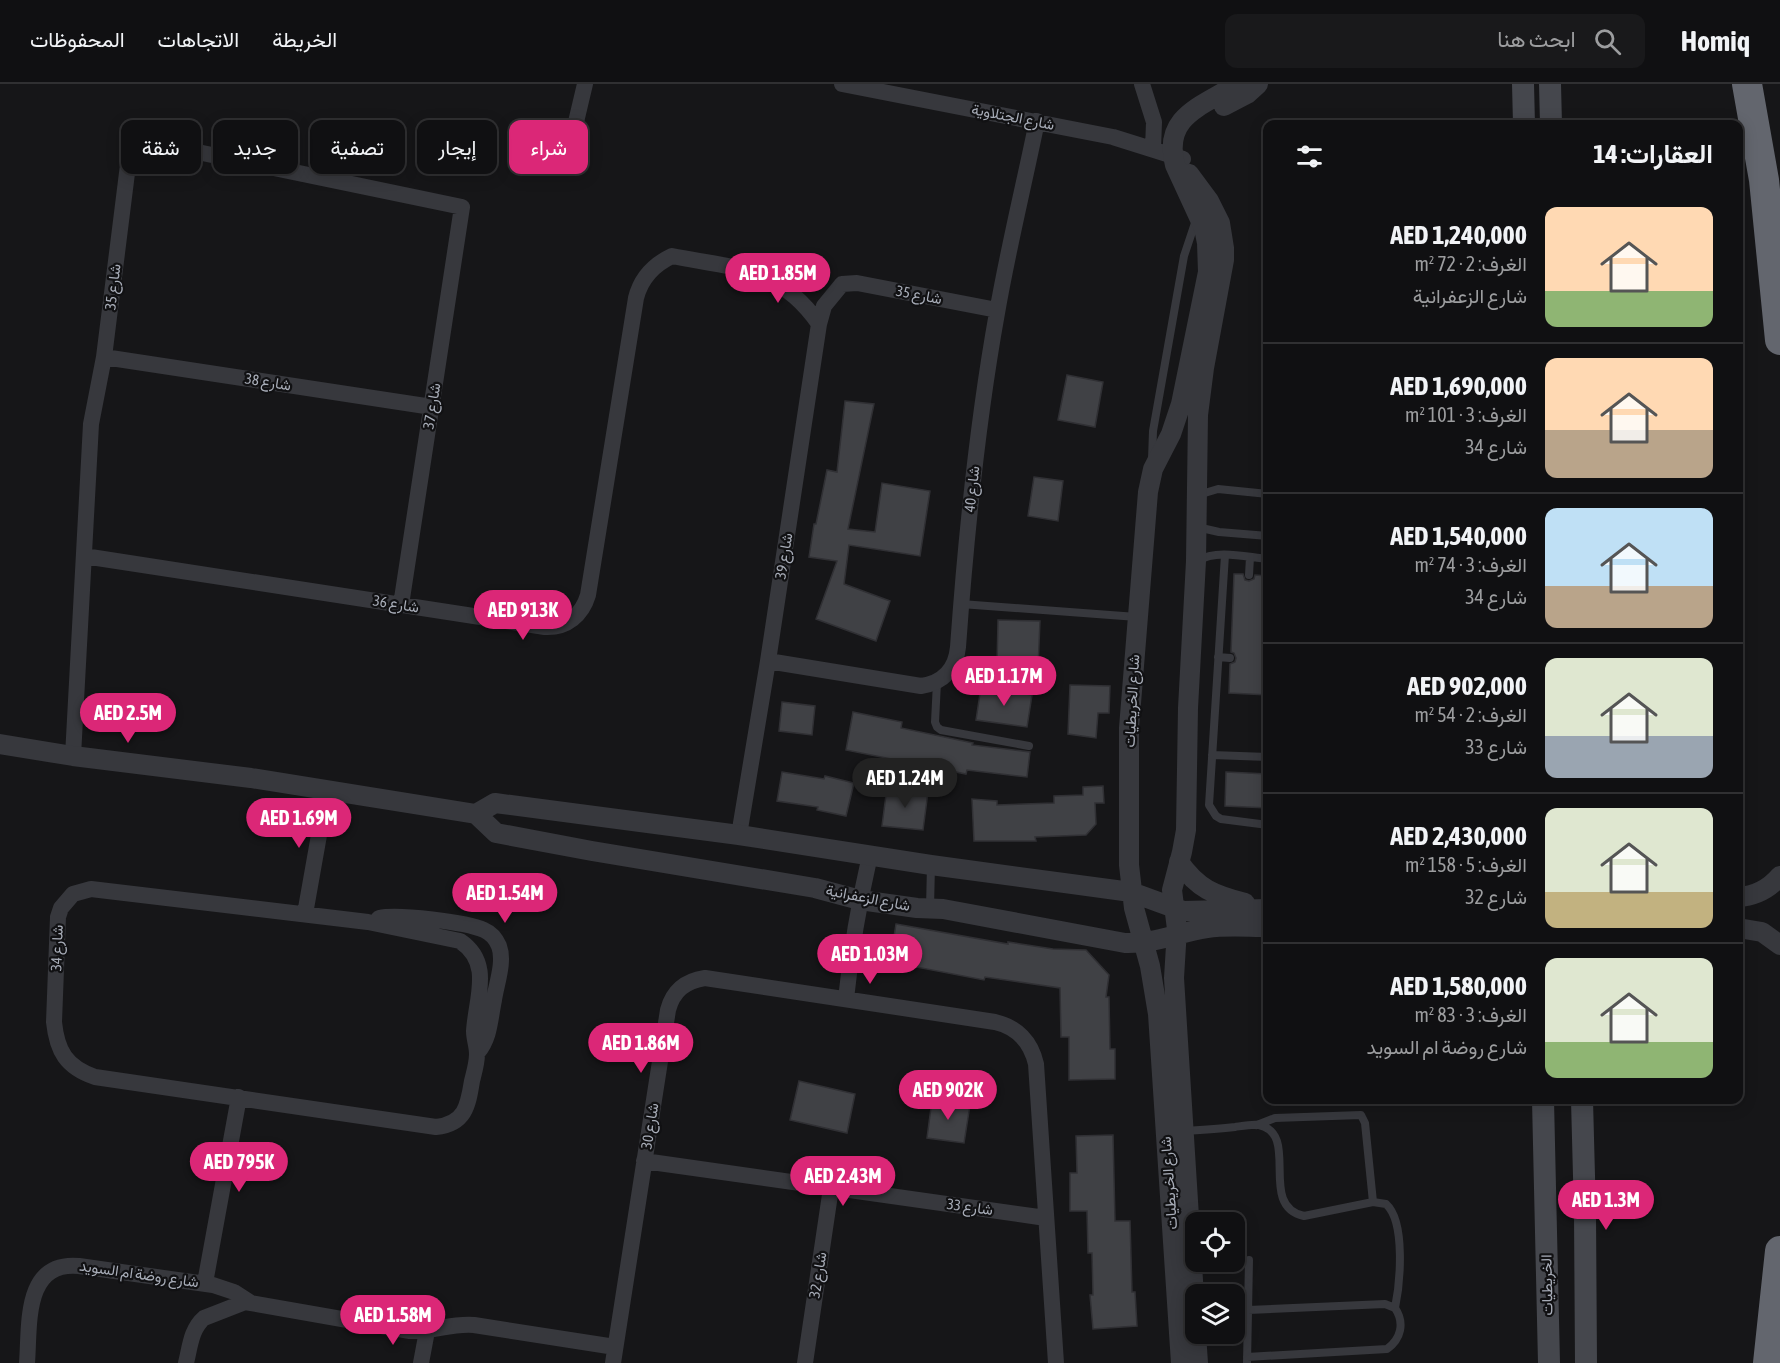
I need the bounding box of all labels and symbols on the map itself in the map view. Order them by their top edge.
street label: شارع الجتلاوية [970,100,1056,136]
pin: AED 1.85M [709,253,847,304]
street label: شارع 35 [101,263,127,311]
street label: شارع 35 [894,282,944,310]
street label: شارع 38 [243,369,292,397]
street label: شارع 37 [419,382,447,431]
street label: شارع 40 [961,465,985,513]
street label: شارع 39 [771,532,799,581]
pin: AED 913K [461,590,585,641]
street label: شارع 36 [371,591,420,619]
street label: شارع الخريطيات [1121,654,1145,748]
pin: AED 1.17M [935,656,1073,707]
pin: AED 2.5M [66,693,190,744]
pin: AED 1.24M [836,758,974,809]
pin: AED 1.69M [230,798,368,849]
pin: AED 1.54M [436,873,574,924]
street label: شارع الزعفرانية [824,881,912,917]
street label: شارع 34 [47,924,69,972]
pin: AED 1.03M [801,934,939,985]
pin: AED 1.86M [572,1023,710,1074]
pin: AED 902K [886,1070,1010,1121]
street label: شارع 30 [637,1102,665,1151]
street label: شارع الخريطيات [1157,1136,1183,1230]
pin: AED 795K [177,1142,301,1193]
pin: AED 2.43M [774,1156,912,1207]
pin: AED 1.3M [1544,1180,1668,1231]
street label: شارع 33 [946,1195,994,1221]
street label: شارع 32 [805,1251,833,1300]
street label: الخريطيات [1537,1254,1557,1316]
street label: شارع روضة ام السويد [78,1257,200,1293]
pin: AED 1.58M [324,1295,462,1346]

